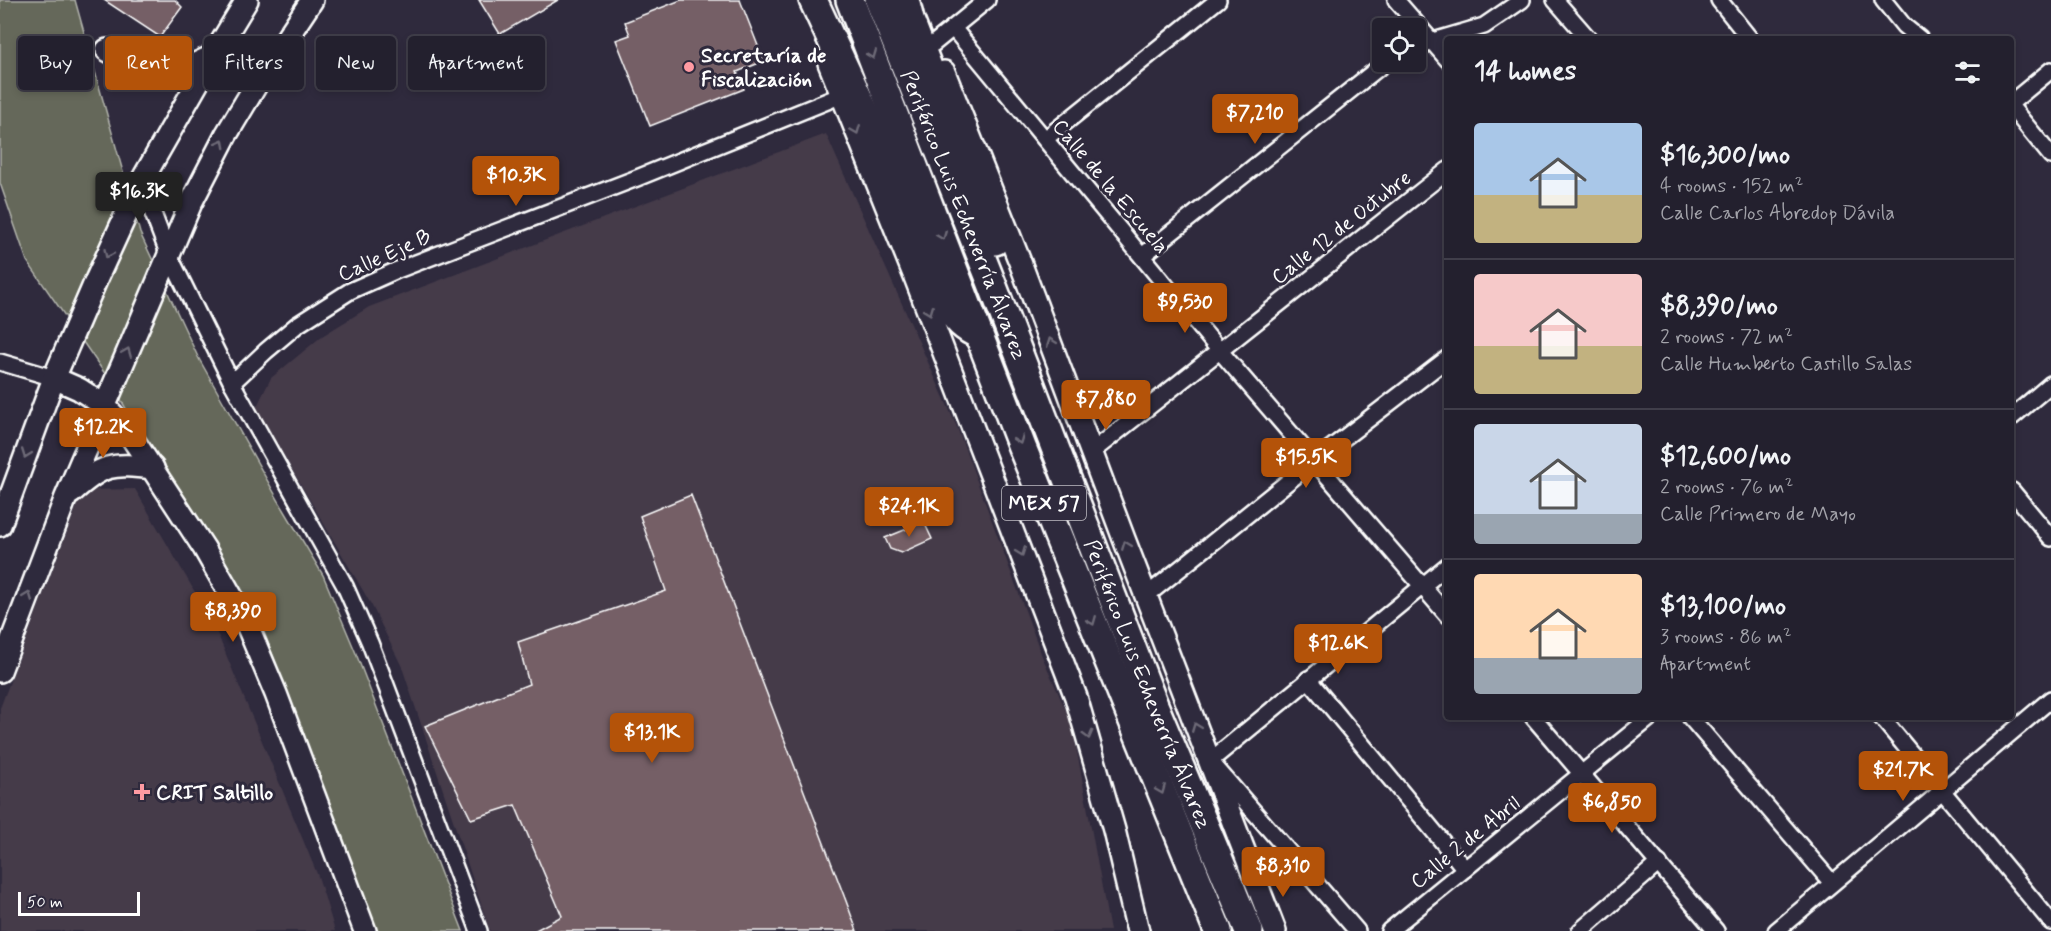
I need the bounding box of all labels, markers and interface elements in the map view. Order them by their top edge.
map controls [1372,18,1426,72]
button: locate [1372,18,1426,72]
chip: Buy [18,36,93,90]
chip: Rent [105,36,192,90]
chip: Filters [204,36,304,90]
chip: New [316,36,396,90]
chip: Apartment [408,36,545,90]
place label: Secretaría de Fiscalización [701,42,826,94]
one-way arrow [864,49,877,59]
text: 14 homes [1474,55,1576,89]
icon: filters [1951,56,1984,89]
marker: Secretaría de Fiscalización [682,60,696,74]
street label: Periférico Luis Echeverría Álvarez [893,66,1033,364]
pin: $7,210 [1206,94,1304,145]
text: $7,210 [1226,100,1284,127]
street label: Calle de la Escuela [1046,113,1175,260]
one-way arrow [849,124,861,135]
one-way arrow [214,139,226,150]
text: $16,300/mo [1660,139,1790,173]
icon: home [1522,147,1594,219]
pin: $10.3K [467,156,565,207]
text: $10.3K [486,162,546,189]
street label: Calle 12 de Octubre [1266,164,1417,291]
pin: $16.3K [90,172,188,223]
text: 4 rooms · 152 m² [1660,173,1803,200]
text: $16.3K [109,178,169,205]
text: Calle Carlos Abredop Dávila [1660,200,1895,227]
street label: Calle Eje B [334,223,435,289]
one-way arrow [935,230,947,241]
one-way arrow [103,248,115,259]
pin: $9,530 [1136,283,1234,334]
text: $9,530 [1157,289,1213,316]
text: $8,390/mo [1660,290,1778,324]
icon: home [1522,298,1594,370]
one-way arrow [921,305,934,316]
text: 2 rooms · 72 m² [1660,324,1793,351]
one-way arrow [1046,337,1058,348]
one-way arrow [120,348,132,359]
text: Calle Humberto Castillo Salas [1660,351,1912,378]
pin: $7,880 [1057,380,1155,431]
text: $7,880 [1075,386,1137,413]
pin: $12.2K [54,408,152,459]
text: $12.2K [73,414,133,441]
one-way arrow [1012,435,1025,445]
pin: $15.5K [1257,438,1355,489]
text: $12,600/mo [1660,440,1791,474]
text: $15.5K [1275,444,1337,471]
one-way arrow [21,448,34,459]
icon: home [1522,448,1594,520]
text: 2 rooms · 76 m² [1660,474,1793,501]
road number: MEX 57 [1002,486,1086,520]
pin: $24.1K [860,487,958,538]
text: $24.1K [879,493,939,520]
text: Calle Primero de Mayo [1660,501,1856,528]
street label: Periférico Luis Echeverría Álvarez [1077,536,1217,833]
one-way arrow [1121,540,1134,550]
one-way arrow [1014,546,1026,557]
text: $13,100/mo [1660,590,1786,624]
one-way arrow [21,592,33,603]
pin: $8,390 [184,592,282,643]
text: $8,390 [204,598,262,625]
icon: home [1522,598,1594,670]
one-way arrow [1085,615,1098,626]
pin: $12.6K [1289,624,1387,675]
text: 3 rooms · 86 m² [1660,624,1792,651]
text: $12.6K [1308,630,1368,657]
text: Apartment [1660,651,1751,678]
pin: $13.1K [603,713,701,764]
text: $13.1K [624,719,680,746]
one-way arrow [1191,722,1204,732]
one-way arrow [1081,729,1093,740]
pin: $21.7K [1854,751,1952,802]
text: $21.7K [1873,757,1933,784]
place label: CRIT Saltillo [156,779,273,807]
marker: CRIT Saltillo [133,783,151,801]
pin: $6,850 [1563,783,1661,834]
one-way arrow [1154,784,1166,795]
text: $6,850 [1582,789,1642,816]
street label: Calle 2 de Abril [1405,790,1526,896]
pin: $8,310 [1234,847,1332,898]
text: $8,310 [1256,853,1310,880]
scale bar [18,889,140,916]
text: 50 m [27,892,63,913]

